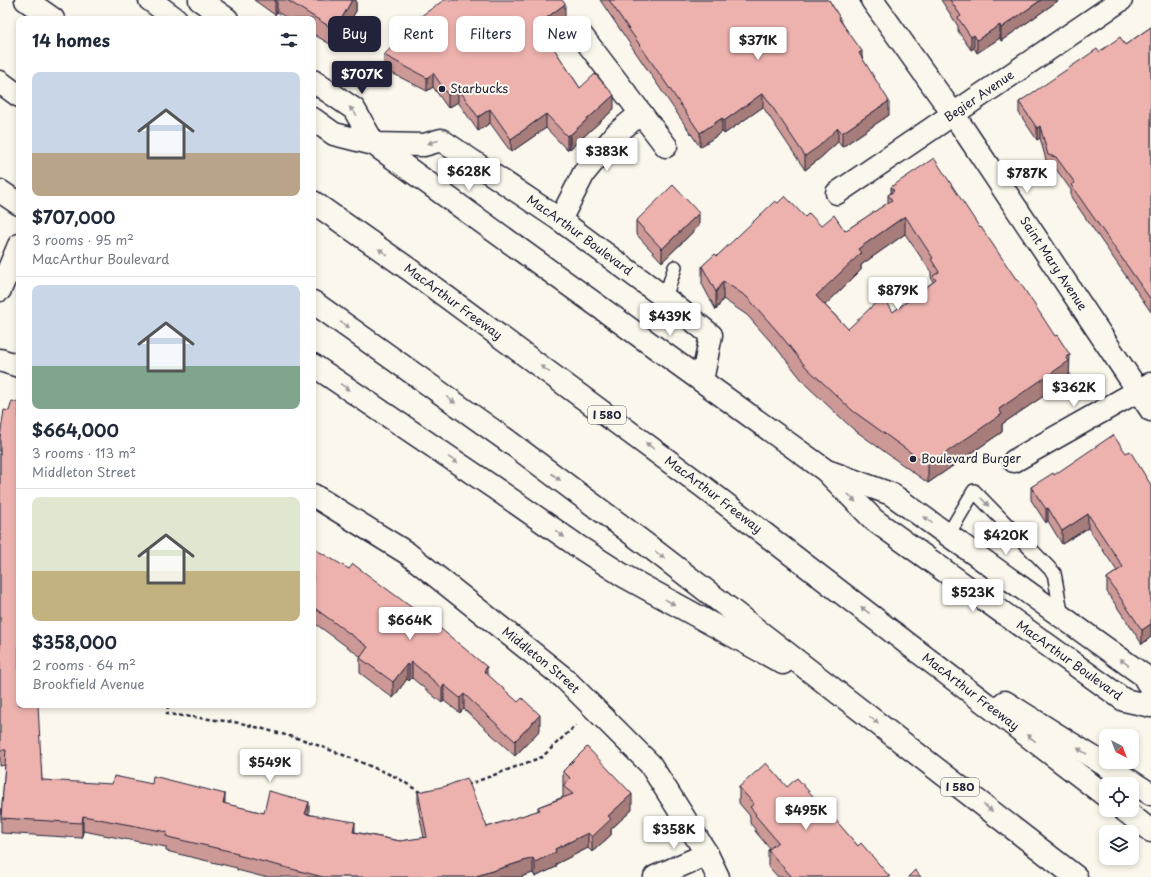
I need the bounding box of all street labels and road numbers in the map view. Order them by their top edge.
street label: Begier Avenue [940,65,1018,126]
street label: MacArthur Boulevard [524,190,637,279]
street label: Saint Mary Avenue [1016,213,1092,314]
street label: MacArthur Freeway [401,259,506,343]
road number: I 580 [588,406,626,424]
street label: MacArthur Freeway [661,451,766,537]
street label: MacArthur Boulevard [1013,615,1127,704]
street label: Middleton Street [499,622,584,697]
street label: MacArthur Freeway [919,648,1023,734]
road number: I 580 [941,778,979,796]

